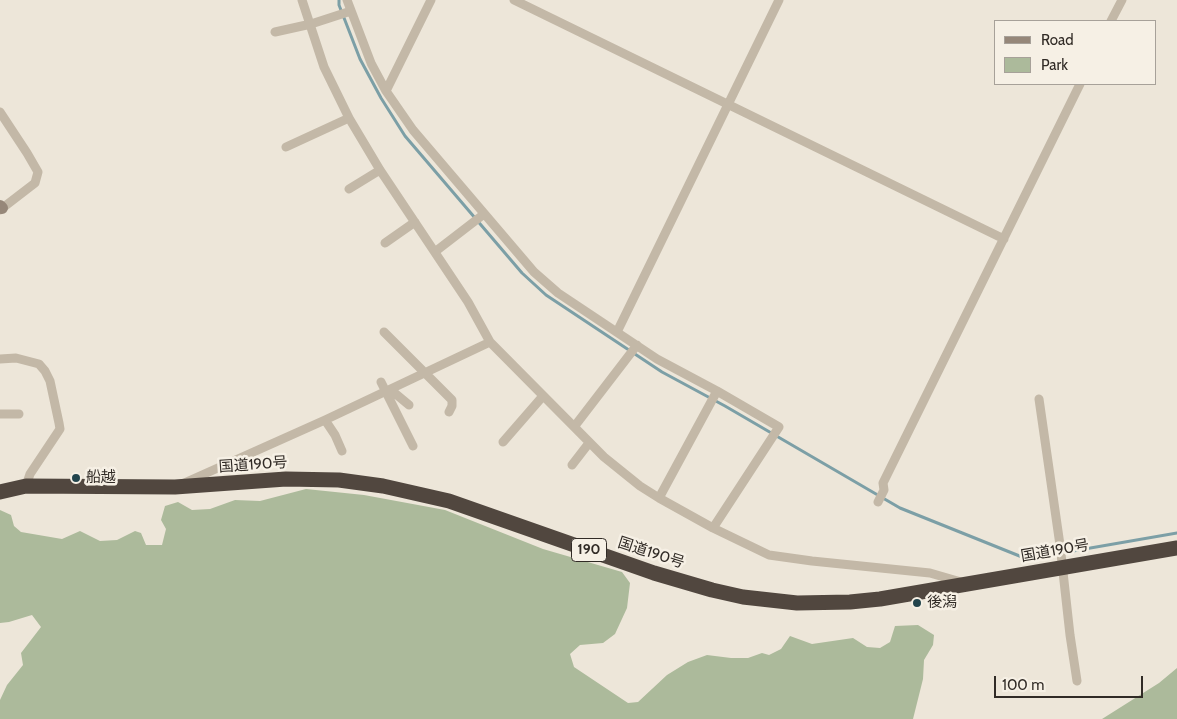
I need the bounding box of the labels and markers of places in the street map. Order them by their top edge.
place label: 船越 [86,469,116,487]
marker: 船越 [70,472,82,484]
place label: 後潟 [927,594,957,612]
marker: 後潟 [911,597,923,609]

